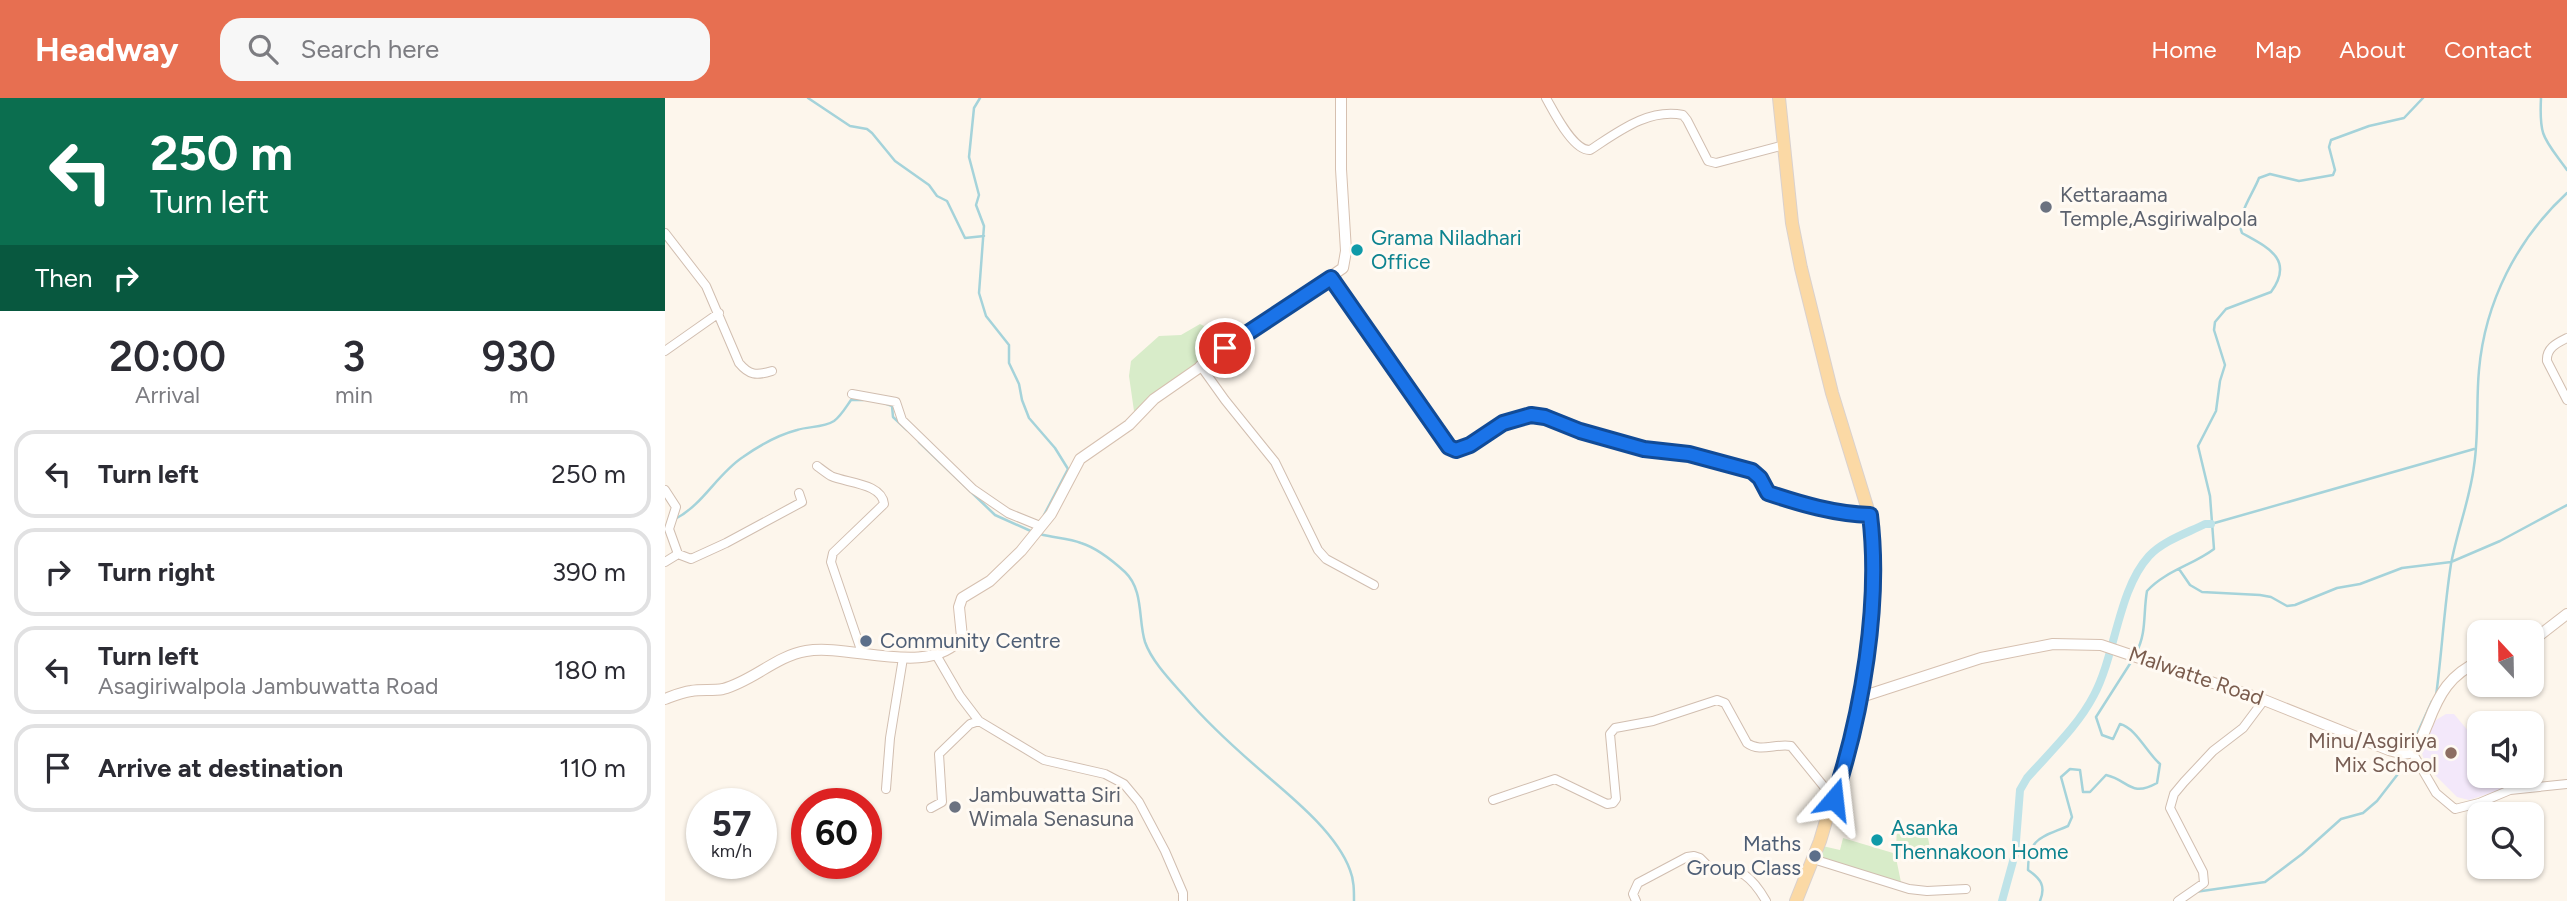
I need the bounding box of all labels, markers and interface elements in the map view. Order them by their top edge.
search box [220,18,710,81]
text: Headway [35,30,178,69]
icon: search [244,30,282,68]
text: Search here [300,33,439,65]
text: Home [2151,35,2217,64]
text: Map [2255,35,2301,64]
text: About [2339,35,2406,64]
text: Contact [2444,35,2532,64]
text: 250 m [150,123,293,182]
icon: left [35,126,126,217]
place label: Kettaraama Temple,Asgiriwalpola [2060,182,2258,231]
text: Turn left [150,183,269,221]
marker: Kettaraama Temple,Asgiriwalpola [2038,199,2054,215]
place label: Grama Niladhari Office [1371,225,1522,274]
marker: Grama Niladhari Office [1349,242,1365,258]
icon: right [107,259,145,297]
text: Then [35,262,93,294]
pin [1195,318,1255,378]
icon: arrive [1206,329,1244,367]
text: 20:00 [109,331,226,382]
text: 3 [342,331,365,382]
text: 930 [482,331,556,382]
text: Arrival [135,381,200,409]
text: min [335,381,373,409]
text: m [509,381,529,409]
icon: left [39,455,77,493]
text: Turn left [98,458,199,490]
text: 250 m [551,458,626,490]
icon: right [39,553,77,591]
text: Turn right [98,556,215,588]
text: 390 m [552,556,626,588]
north arrow [2467,620,2545,696]
map controls [2467,620,2544,879]
place label: Community Centre [880,628,1060,653]
marker: Community Centre [858,633,874,649]
text: Turn left [98,640,199,672]
street label: Malwatte Road [2126,641,2267,710]
icon: left [39,651,77,689]
text: 180 m [554,654,626,686]
text: Asagiriwalpola Jambuwatta Road [98,672,439,700]
button: sound [2467,711,2544,788]
place label: Minu/Asgiriya Mix School [2308,728,2437,777]
marker: Minu/Asgiriya Mix School [2443,745,2459,761]
icon: arrive [39,749,77,787]
text: Arrive at destination [98,752,343,784]
text: 110 m [559,752,626,784]
position arrow [1797,762,1871,836]
place label: Jambuwatta Siri Wimala Senasuna [969,782,1134,831]
speed limit sign: 60 [791,788,882,879]
marker: Jambuwatta Siri Wimala Senasuna [947,799,963,815]
button: search [2467,802,2544,879]
text: 57 [712,803,751,845]
place label: Asanka Thennakoon Home [1891,815,2068,864]
place label: Maths Group Class [1686,831,1801,880]
marker: Asanka Thennakoon Home [1869,832,1885,848]
text: km/h [711,840,752,862]
marker: Maths Group Class [1807,848,1823,864]

